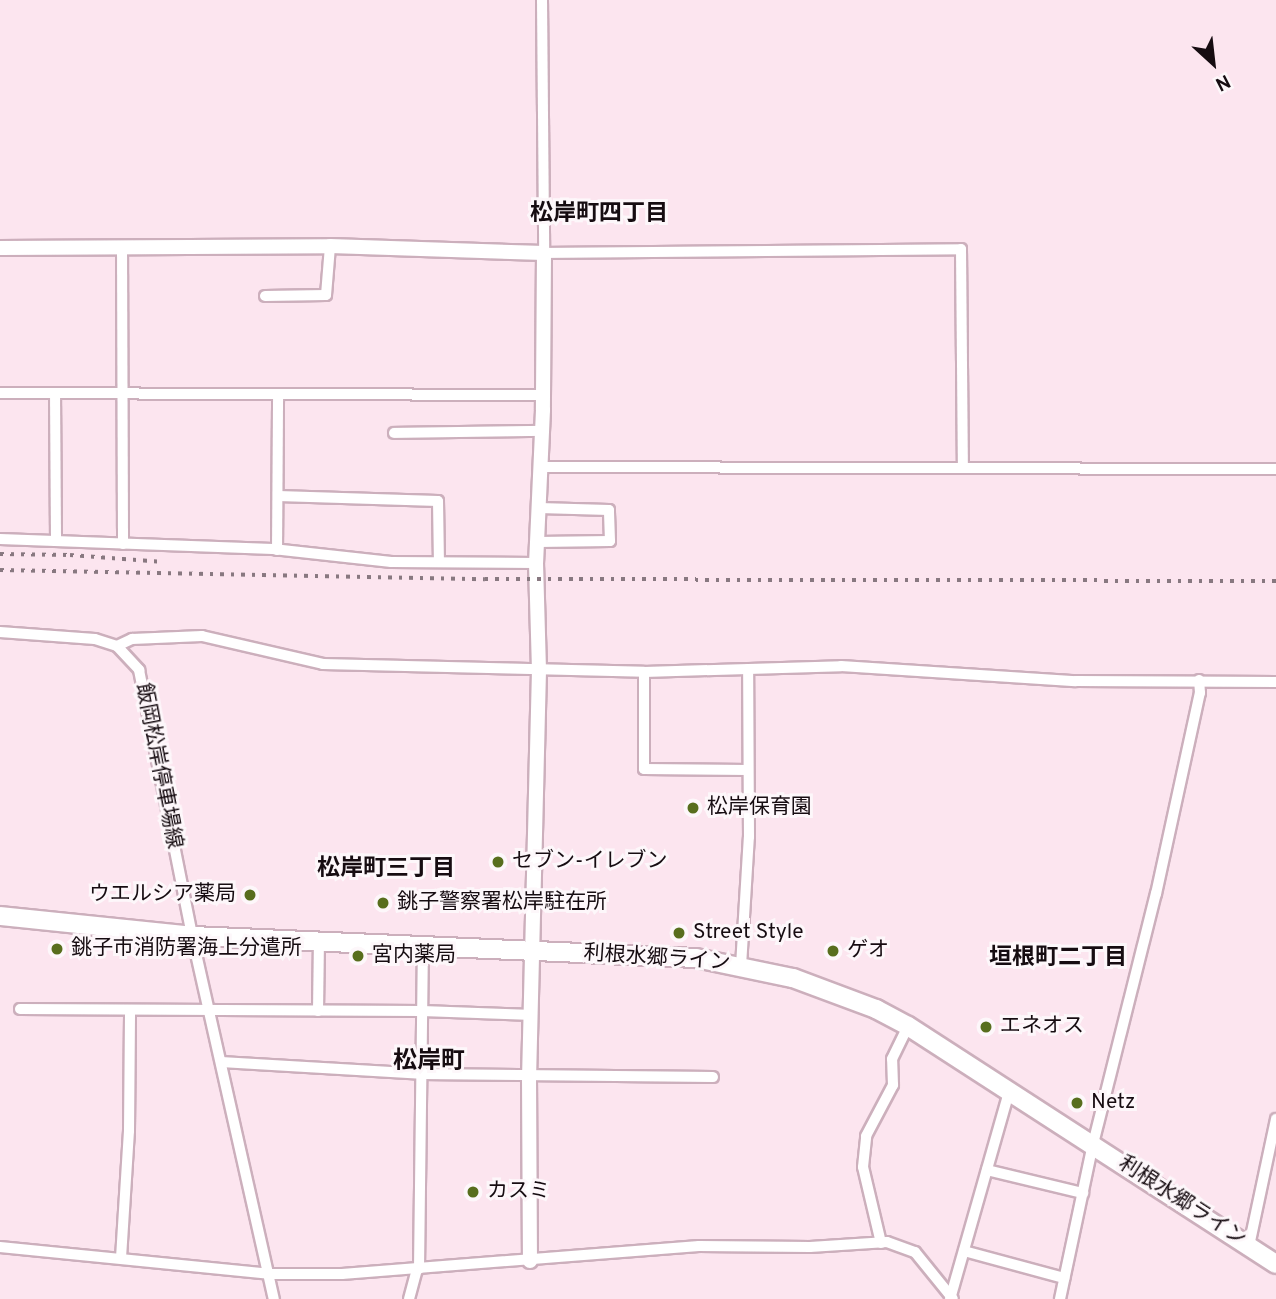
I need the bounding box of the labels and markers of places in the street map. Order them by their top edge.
place label: 松岸保育園 [707,795,812,821]
marker: 松岸保育園 [685,800,701,816]
place label: セブン-イレブン [512,849,667,875]
marker: セブン-イレブン [490,854,506,870]
place label: ウエルシア薬局 [89,882,236,908]
marker: ウエルシア薬局 [242,887,258,903]
place label: 銚子警察署松岸駐在所 [397,890,607,916]
marker: 銚子警察署松岸駐在所 [375,895,391,911]
place label: Street Style [693,920,804,946]
marker: Street Style [671,925,687,941]
place label: 銚子市消防署海上分遣所 [71,936,302,962]
place label: ゲオ [847,938,889,964]
marker: 銚子市消防署海上分遣所 [49,941,65,957]
place label: 宮内薬局 [372,943,456,969]
marker: ゲオ [825,943,841,959]
marker: 宮内薬局 [350,948,366,964]
place label: エネオス [1000,1014,1084,1040]
marker: エネオス [978,1019,994,1035]
place label: Netz [1091,1090,1135,1116]
marker: Netz [1069,1095,1085,1111]
place label: カスミ [487,1179,550,1205]
marker: カスミ [465,1184,481,1200]

